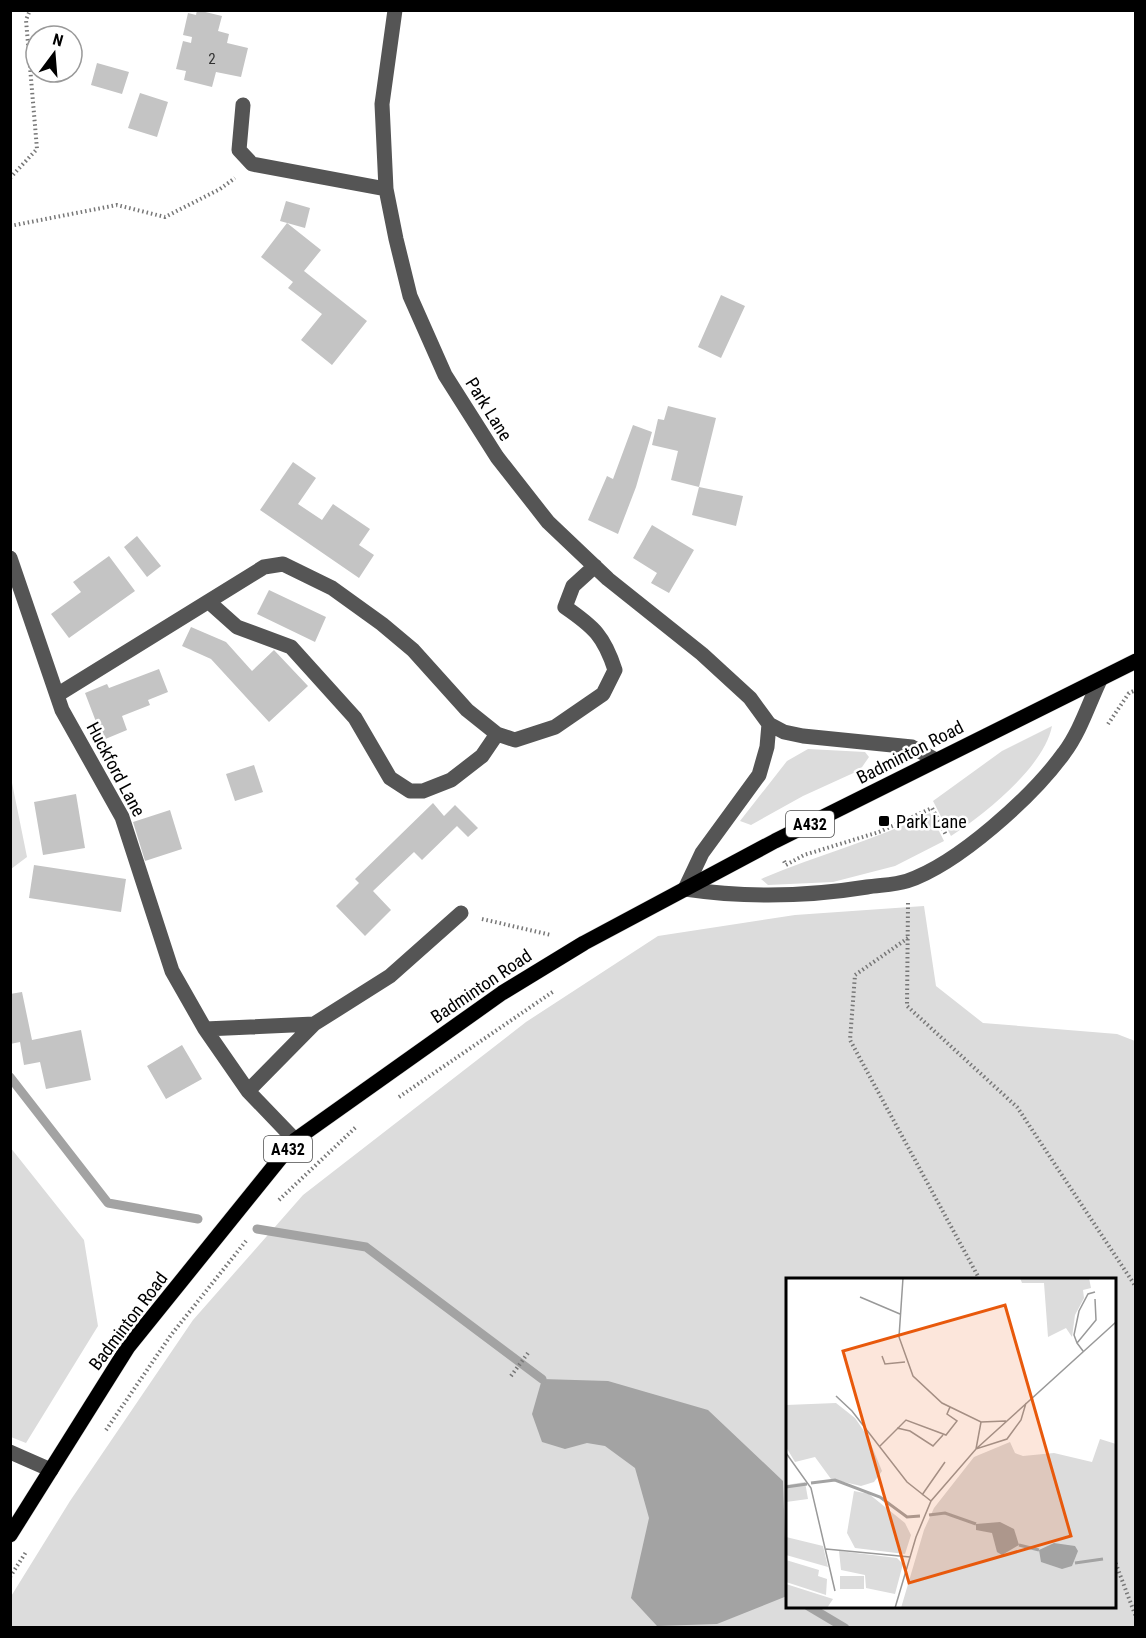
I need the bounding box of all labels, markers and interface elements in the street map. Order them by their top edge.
north arrow [24,24,84,84]
text: N [51,30,65,51]
house number: 2 [208,50,216,68]
street label: Park Lane [461,374,517,444]
street label: Badminton Road [853,716,967,788]
street label: Huckford Lane [82,718,150,820]
road number: A432 [786,811,834,837]
place label: Park Lane [896,811,967,832]
marker: Park Lane [877,814,891,828]
street label: Badminton Road [427,945,535,1027]
road number: A432 [264,1136,312,1162]
street label: Badminton Road [84,1268,172,1374]
inset map [786,1278,1116,1608]

